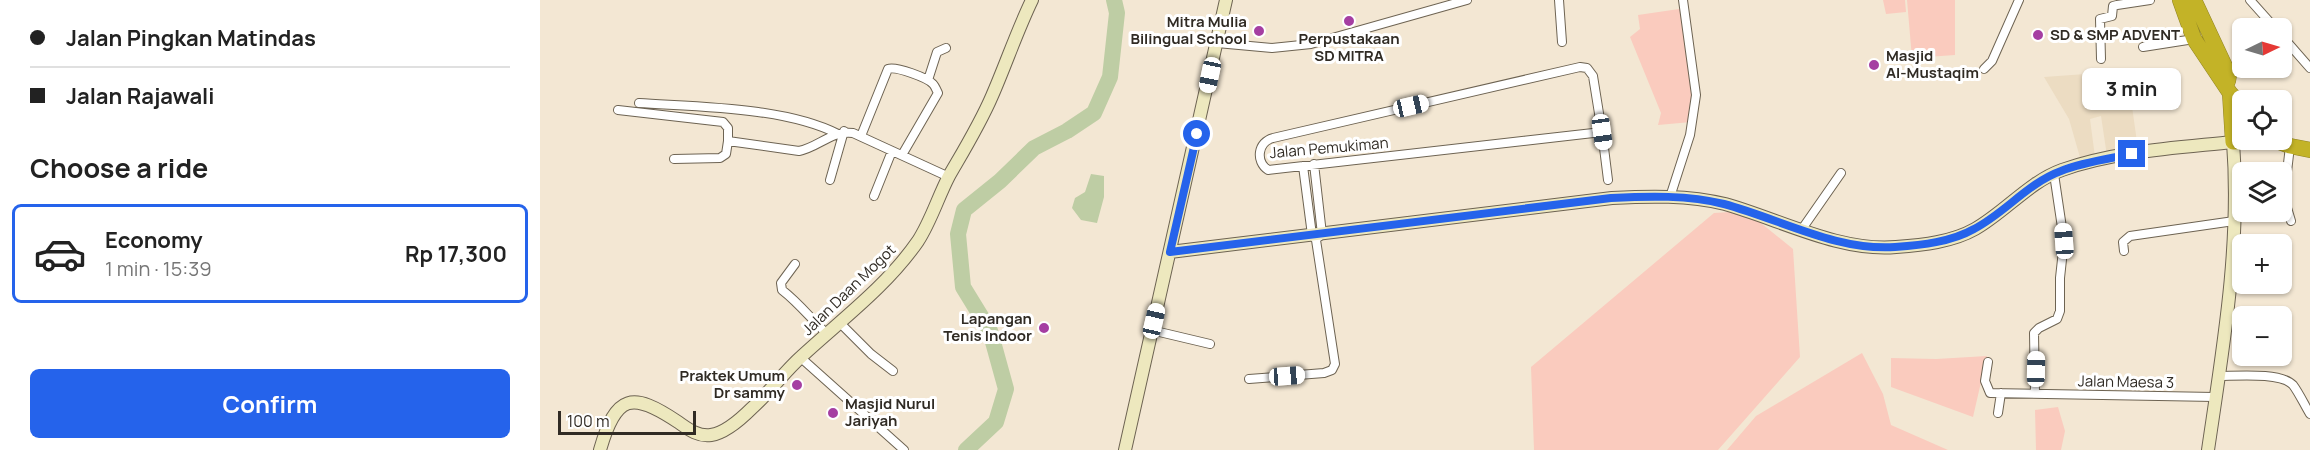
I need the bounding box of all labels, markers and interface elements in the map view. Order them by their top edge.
place label: Mitra Mulia Bilingual School [1130,11,1247,49]
marker: Perpustakaan SD MITRA [1342,14,1356,28]
north arrow [2232,18,2292,78]
map controls [2232,18,2292,366]
text: Jalan Pingkan Matindas [66,23,316,53]
marker: Mitra Mulia Bilingual School [1252,24,1266,38]
place label: SD & SMP ADVENT [2050,24,2180,45]
place label: Perpustakaan SD MITRA [1298,28,1400,66]
marker: SD & SMP ADVENT [2031,28,2045,42]
place label: Masjid Al-Mustaqim [1886,45,1979,83]
car [1197,56,1223,94]
marker: Masjid Al-Mustaqim [1867,58,1881,72]
callout: 3 min [2082,67,2182,109]
text: 3 min [2106,75,2157,102]
text: Jalan Rajawali [66,81,214,111]
button: locate [2232,90,2292,150]
car [1391,93,1431,119]
car [1591,113,1613,151]
route start [1183,120,1210,147]
street label: Jalan Pemukiman [1269,132,1389,163]
route end [2118,140,2145,167]
text: Choose a ride [30,149,208,186]
button: layers [2232,162,2292,222]
car [2054,222,2074,260]
text: Economy [105,225,203,255]
icon: car [33,227,87,281]
button: + [2232,234,2292,294]
text: Rp 17,300 [405,239,507,269]
street label: Jalan Daan Mogot [797,239,900,340]
text: 1 min · 15:39 [105,255,212,282]
car [1141,301,1167,341]
button: − [2232,306,2292,366]
place label: Lapangan Tenis Indoor [943,308,1032,346]
marker: Lapangan Tenis Indoor [1037,321,1051,335]
car [2027,351,2045,387]
place label: Praktek Umum Dr sammy [680,365,786,403]
car [1268,366,1306,386]
button: Confirm [30,369,510,438]
street label: Jalan Maesa 3 [2078,370,2174,393]
marker: Praktek Umum Dr sammy [790,378,804,392]
place label: Masjid Nurul Jariyah [845,393,935,431]
marker: Masjid Nurul Jariyah [826,406,840,420]
scale bar [558,408,696,436]
text: 100 m [567,410,610,432]

